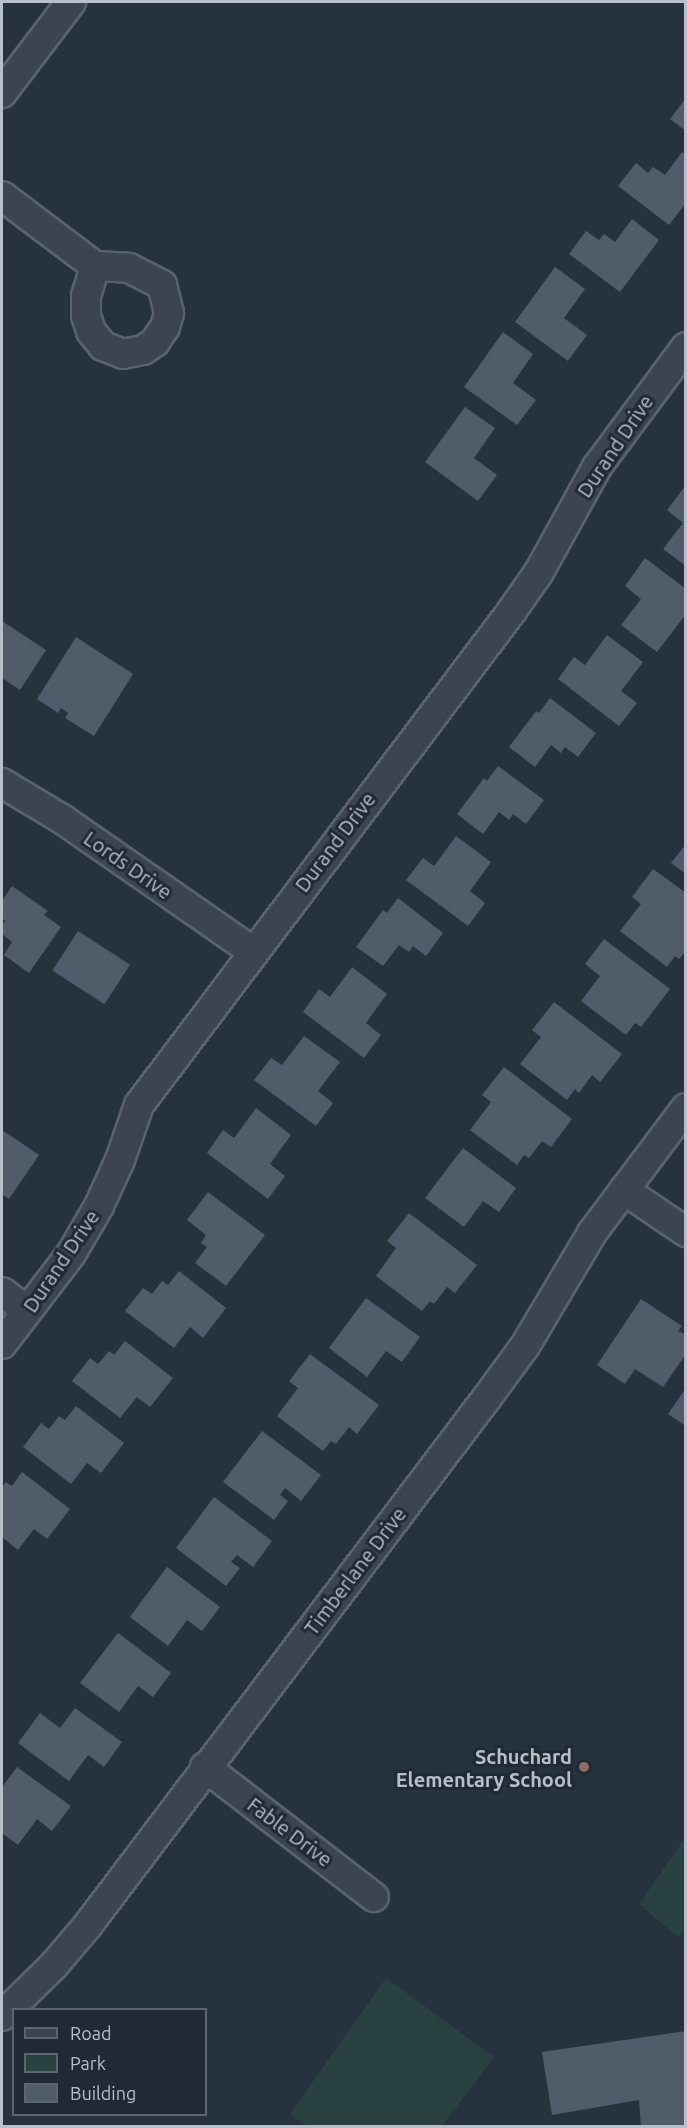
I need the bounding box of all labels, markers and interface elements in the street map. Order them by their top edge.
street label: Durand Drive [572,390,658,502]
street label: Durand Drive [290,788,380,896]
street label: Lords Drive [79,826,177,904]
street label: Durand Drive [18,1205,104,1317]
street label: Timberlane Drive [299,1502,411,1640]
place label: Schuchard Elementary School [396,1744,572,1791]
marker: Schuchard Elementary School [577,1760,591,1774]
street label: Fable Drive [243,1792,337,1872]
legend [12,2008,207,2116]
text: Road [70,2023,112,2043]
text: Park [70,2053,106,2073]
text: Building [70,2083,136,2103]

